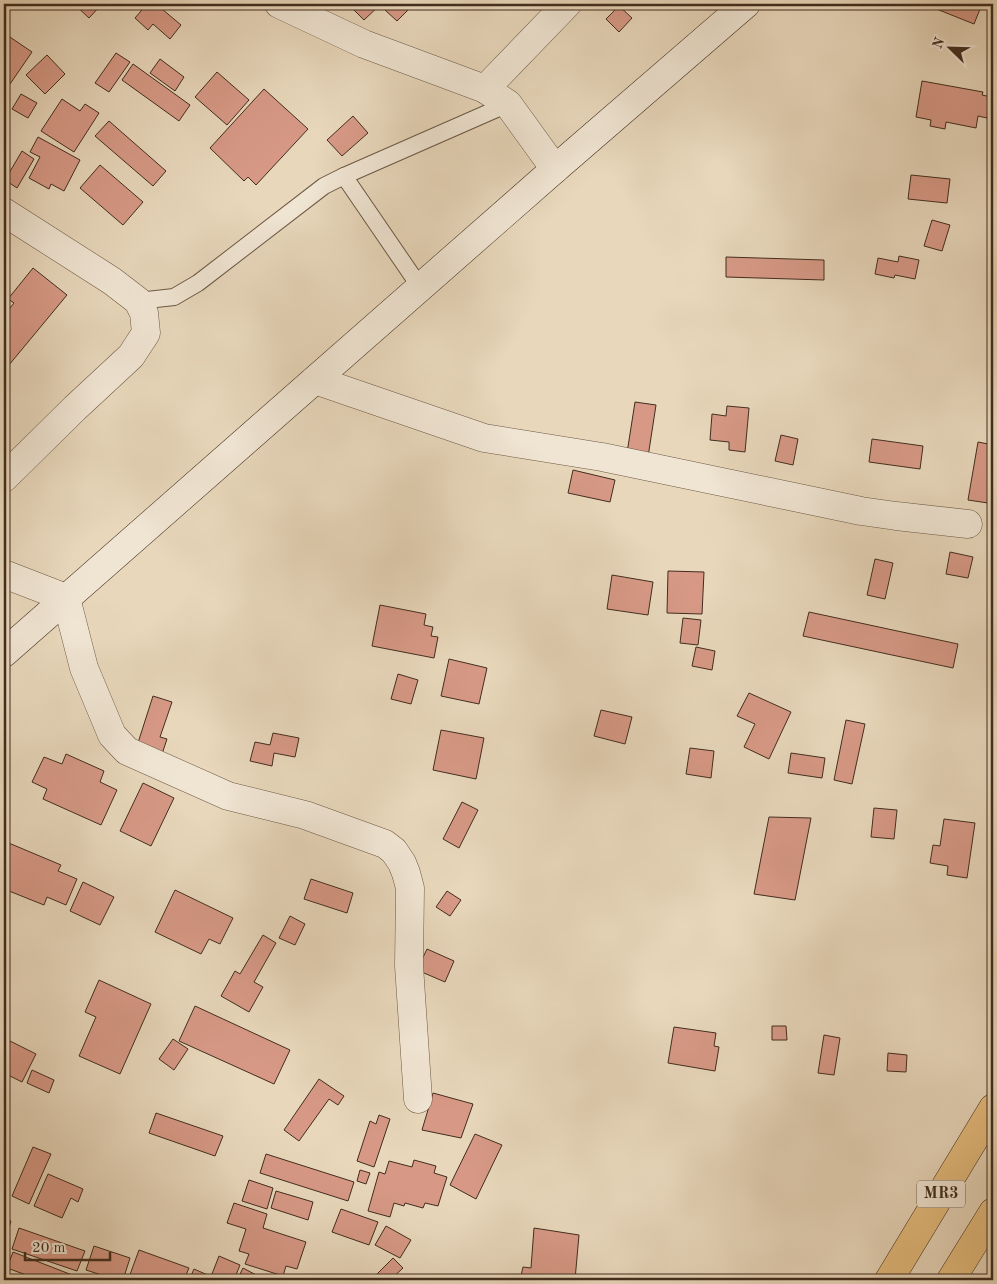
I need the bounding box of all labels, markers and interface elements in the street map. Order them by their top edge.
north arrow [924,22,974,72]
text: N [930,35,948,51]
road number: MR3 [917,1180,965,1208]
scale bar [25,1229,110,1261]
text: 20 m [32,1241,66,1256]

